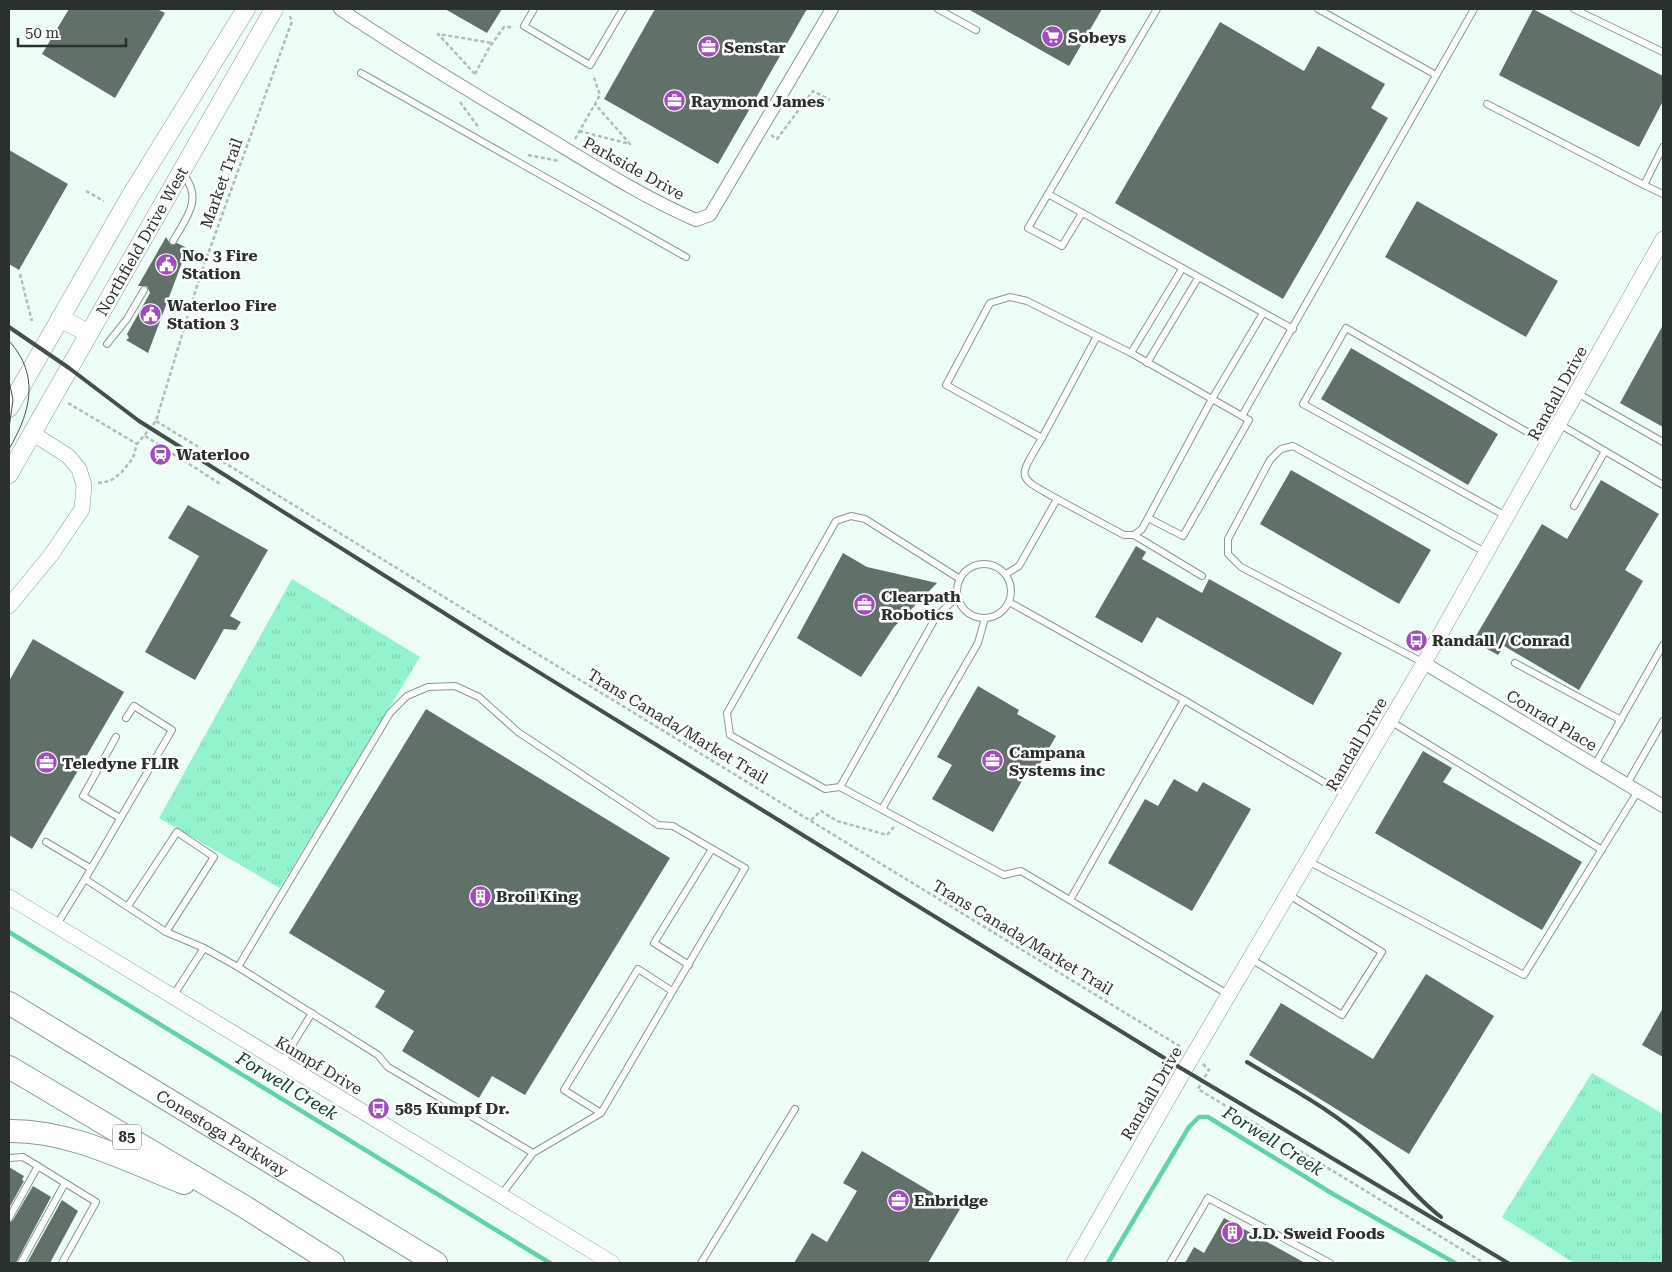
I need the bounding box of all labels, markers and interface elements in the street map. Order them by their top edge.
scale bar [18,15,125,47]
text: 50 m [25,24,60,42]
supermarket icon: Sobeys [1040,25,1064,49]
place label: Sobeys [1068,28,1126,47]
office icon: Senstar [696,35,720,59]
place label: Senstar [724,38,786,57]
office icon: Raymond James [663,89,687,113]
place label: Raymond James [691,92,825,111]
street label: Parkside Drive [580,133,688,204]
street label: Market Trail [196,135,247,231]
street label: Northfield Drive West [92,164,192,319]
place label: No. 3 Fire Station [182,246,258,283]
public building icon: No. 3 Fire Station [154,252,178,276]
place label: Waterloo Fire Station 3 [167,296,277,333]
public building icon: Waterloo Fire Station 3 [139,302,163,326]
street label: Randall Drive [1524,343,1591,444]
station icon: Waterloo [148,442,172,466]
place label: Waterloo [176,445,250,464]
place label: Clearpath Robotics [881,587,961,624]
office icon: Clearpath Robotics [853,593,877,617]
bus stop icon: Randall / Conrad [1404,628,1428,652]
place label: Randall / Conrad [1432,631,1570,650]
street label: Trans Canada/Market Trail [584,665,771,788]
street label: Conrad Place [1503,686,1601,755]
street label: Randall Drive [1322,694,1391,794]
place label: Campana Systems inc [1009,743,1105,780]
office icon: Campana Systems inc [981,749,1005,773]
office icon: Teledyne FLIR [34,751,58,775]
place label: Teledyne FLIR [62,754,179,773]
street label: Trans Canada/Market Trail [929,876,1116,999]
building icon: Broil King [468,884,492,908]
place label: Broil King [496,887,578,906]
street label: Kumpf Drive [272,1032,366,1099]
street label: Randall Drive [1117,1043,1186,1143]
water label: Forwell Creek [232,1047,342,1124]
street label: Conestoga Parkway [153,1086,292,1181]
bus stop icon: 585 Kumpf Dr. [367,1096,391,1120]
place label: 585 Kumpf Dr. [395,1099,510,1118]
water label: Forwell Creek [1218,1101,1328,1180]
road number: 85 [113,1124,141,1150]
office icon: Enbridge [886,1188,910,1212]
place label: Enbridge [914,1191,988,1210]
building icon: J.D. Sweid Foods [1221,1221,1245,1245]
place label: J.D. Sweid Foods [1249,1224,1385,1243]

